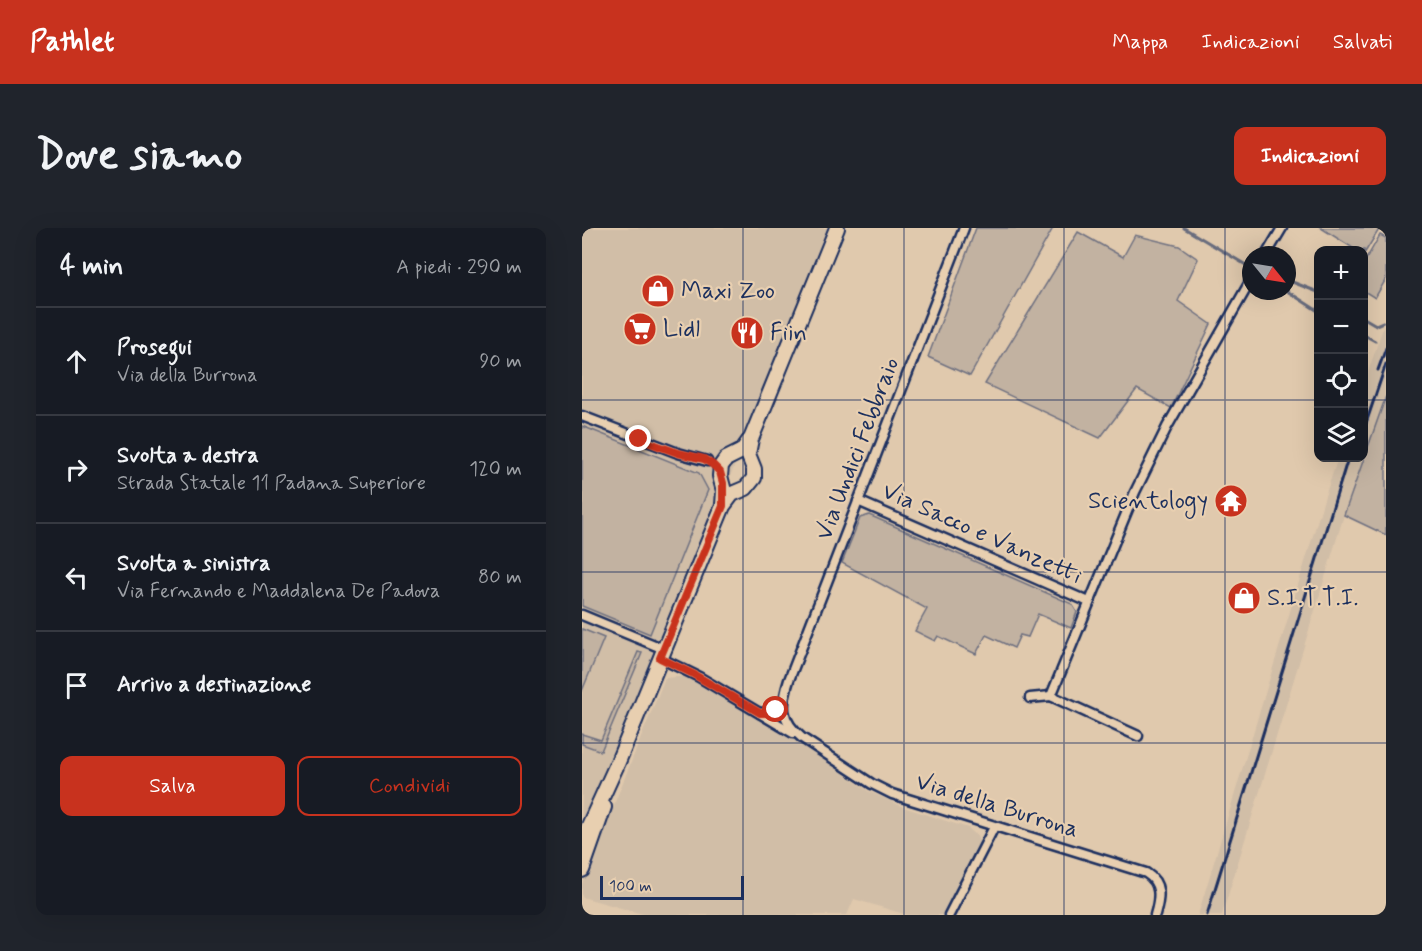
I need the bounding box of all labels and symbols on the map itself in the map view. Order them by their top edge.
north arrow [1242,246,1296,300]
shop icon: Maxi Zoo [640,273,676,309]
place label: Maxi Zoo [681,276,775,307]
supermarket icon: Lidl [622,311,658,347]
place label: Lidl [663,314,700,345]
restaurant icon: Fiin [729,315,765,351]
place label: Fiin [770,318,807,349]
street label: Via Undici Febbraio [809,353,907,545]
route end [625,425,651,451]
street label: Via Sacco e Vanzetti [877,476,1087,592]
temple icon: Scientology [1213,483,1249,519]
place label: Scientology [1088,486,1208,519]
shop icon: S.I.T.T.I. [1226,580,1262,616]
place label: S.I.T.T.I. [1267,583,1358,614]
route start [762,696,788,722]
street label: Via della Burrona [912,767,1082,845]
scale bar [600,873,744,900]

